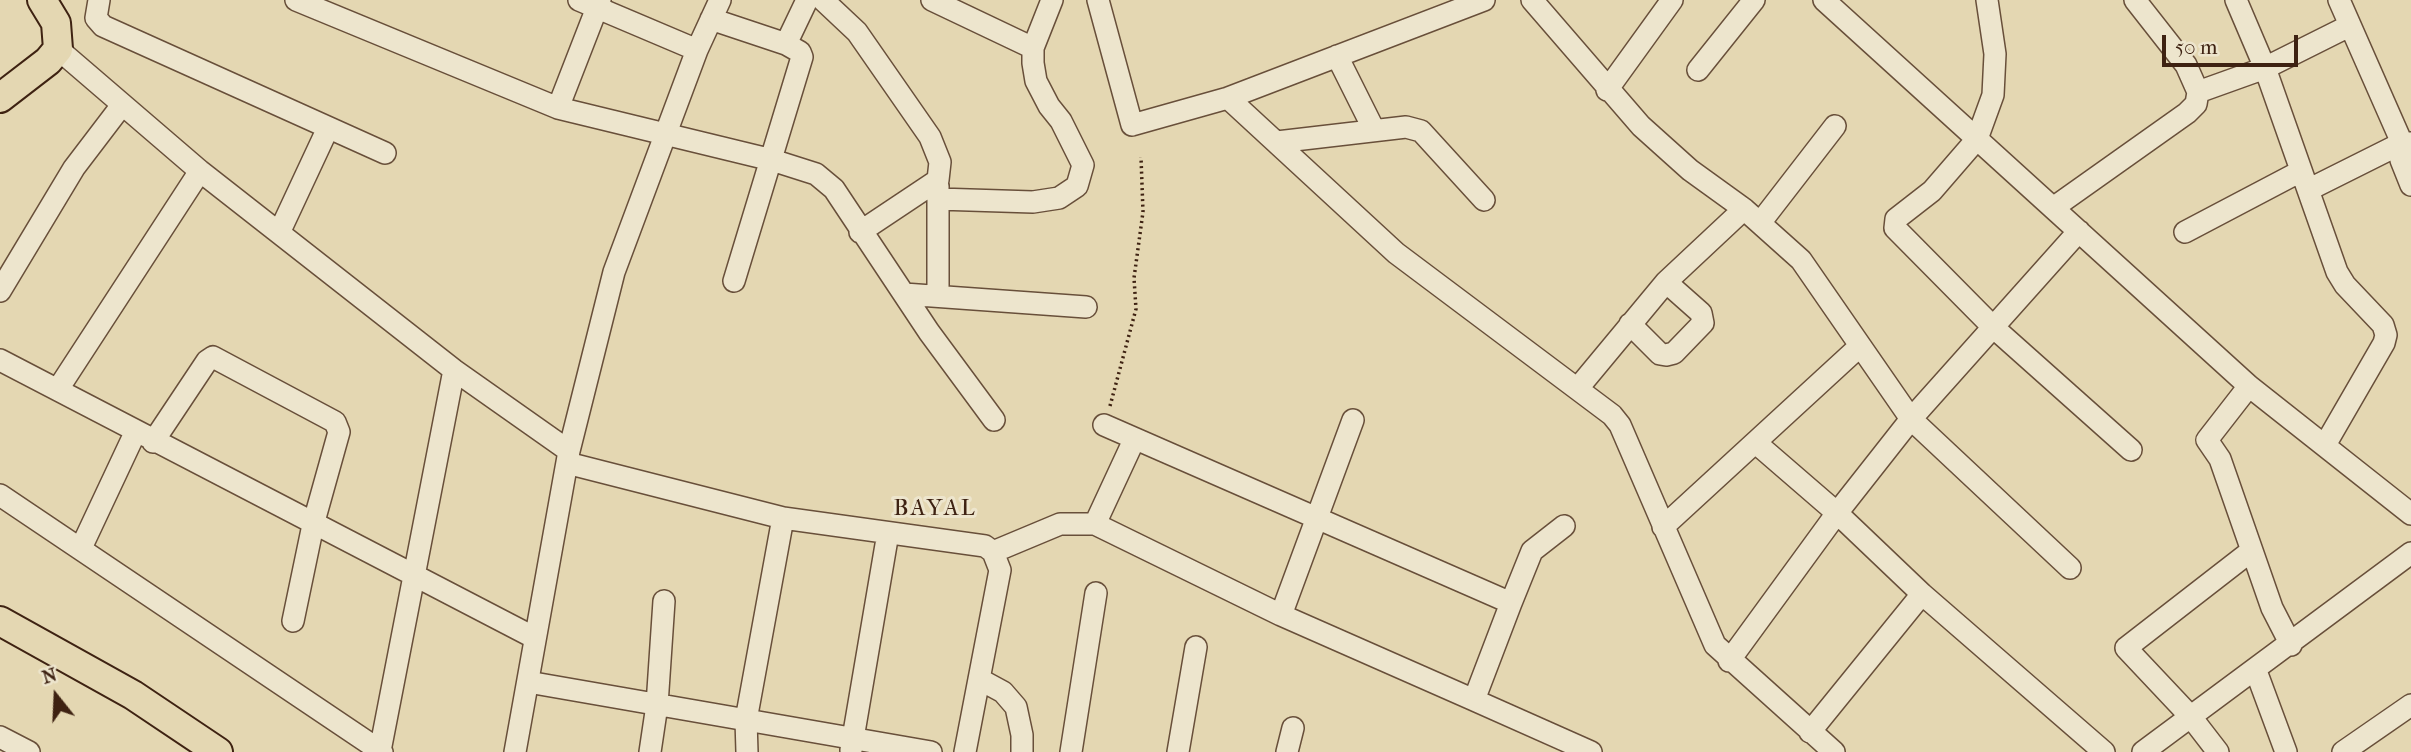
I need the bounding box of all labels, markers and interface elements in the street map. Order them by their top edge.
scale bar [2166,21,2302,65]
text: 50 m [2175,35,2218,59]
district label: BAYAL [894,495,976,523]
north arrow [21,661,91,731]
text: N [39,663,60,689]

